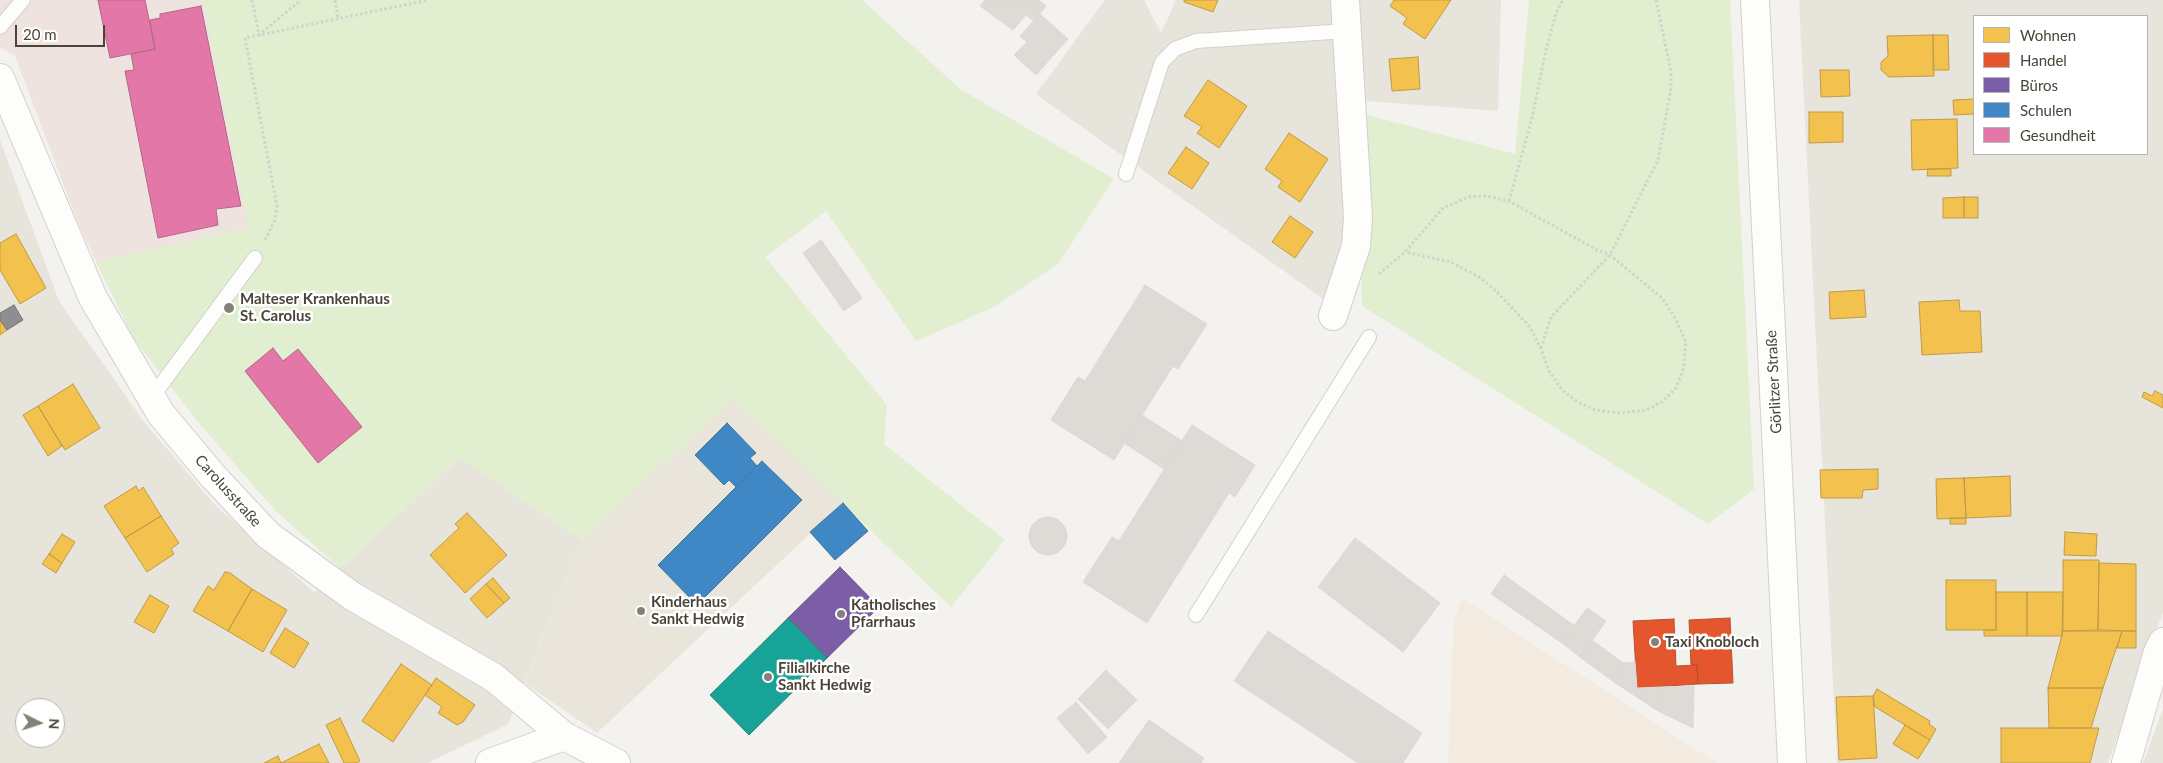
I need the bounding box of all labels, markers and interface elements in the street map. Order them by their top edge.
scale bar [18,15,108,47]
legend [1973,15,2148,155]
text: 20 m [23,25,57,43]
text: Wohnen [2020,26,2076,44]
text: Handel [2020,51,2067,69]
text: Büros [2020,76,2058,94]
text: Schulen [2020,101,2072,119]
text: Gesundheit [2020,126,2096,144]
place label: Malteser Krankenhaus St. Carolus [240,290,390,325]
marker: Malteser Krankenhaus St. Carolus [222,301,236,315]
street label: Görlitzer Straße [1762,330,1786,434]
street label: Carolusstraße [191,451,265,531]
place label: Kinderhaus Sankt Hedwig [651,593,744,628]
place label: Katholisches Pfarrhaus [851,596,936,631]
marker: Kinderhaus Sankt Hedwig [635,605,647,617]
marker: Katholisches Pfarrhaus [835,608,847,620]
place label: Taxi Knobloch [1665,633,1759,651]
marker: Taxi Knobloch [1649,636,1661,648]
place label: Filialkirche Sankt Hedwig [778,659,871,694]
marker: Filialkirche Sankt Hedwig [762,671,774,683]
north arrow [15,698,65,748]
text: N [46,718,63,730]

